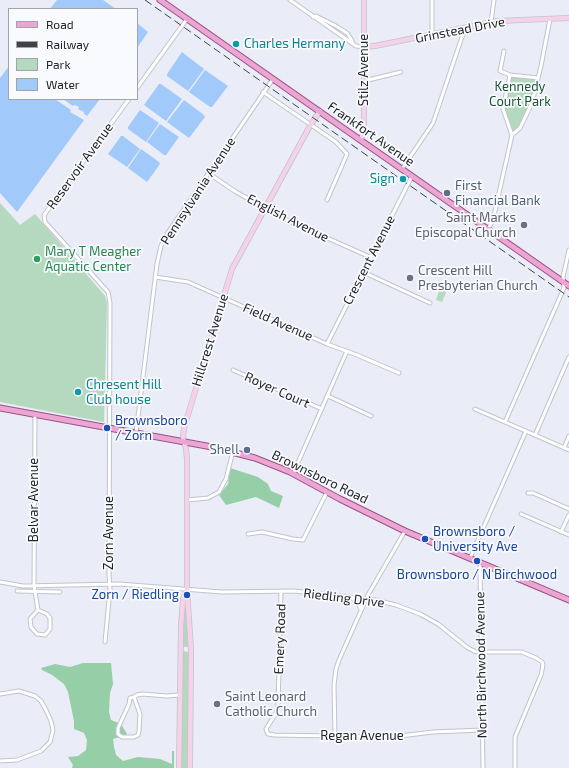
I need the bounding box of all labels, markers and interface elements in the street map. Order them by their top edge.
legend [8,8,138,100]
street label: Grinstead Drive [414,14,506,46]
text: Road [46,17,74,31]
street label: Stilz Avenue [356,34,372,106]
place label: Charles Hermany [244,36,345,52]
text: Railway [46,37,89,51]
marker: Charles Hermany [231,39,241,49]
text: Park [46,57,71,71]
text: Water [46,77,80,91]
park label: Kennedy Court Park [489,79,551,110]
street label: Frankfort Avenue [325,98,417,170]
street label: Reservoir Avenue [43,120,117,212]
street label: Pennsylvania Avenue [157,134,239,248]
place label: Sign [370,171,395,187]
marker: Sign [398,174,408,184]
place label: First Financial Bank [455,178,540,209]
marker: First Financial Bank [442,188,452,198]
street label: English Avenue [244,191,332,245]
place label: Saint Marks Episcopal Church [415,210,516,241]
street label: Crescent Avenue [340,213,398,307]
marker: Saint Marks Episcopal Church [519,220,529,230]
place label: Mary T Meagher Aquatic Center [45,244,141,275]
marker: Mary T Meagher Aquatic Center [32,254,42,264]
place label: Crescent Hill Presbyterian Church [418,263,538,294]
marker: Crescent Hill Presbyterian Church [405,273,415,283]
street label: Hillcrest Avenue [189,292,231,388]
street label: Field Avenue [241,300,315,344]
street label: Royer Court [242,369,312,411]
place label: Chresent Hill Club house [86,377,162,408]
marker: Chresent Hill Club house [73,387,83,397]
place label: Brownsboro / Zorn [115,413,188,444]
marker: Brownsboro / Zorn [102,423,112,433]
place label: Shell [209,442,239,458]
marker: Shell [242,445,252,455]
street label: Brownsboro Road [269,447,371,507]
street label: Belvar Avenue [26,458,42,542]
street label: Zorn Avenue [101,496,117,570]
place label: Brownsboro / University Ave [433,524,518,555]
marker: Brownsboro / University Ave [420,534,430,544]
marker: Brownsboro / N Birchwood [472,556,482,566]
place label: Brownsboro / N Birchwood [397,567,557,583]
street label: Riedling Drive [303,585,385,611]
place label: Zorn / Riedling [91,587,179,603]
marker: Zorn / Riedling [182,590,192,600]
street label: North Birchwood Avenue [472,591,490,739]
street label: Emery Road [271,603,289,675]
place label: Saint Leonard Catholic Church [225,689,317,720]
marker: Saint Leonard Catholic Church [212,699,222,709]
street label: Regan Avenue [320,728,404,744]

